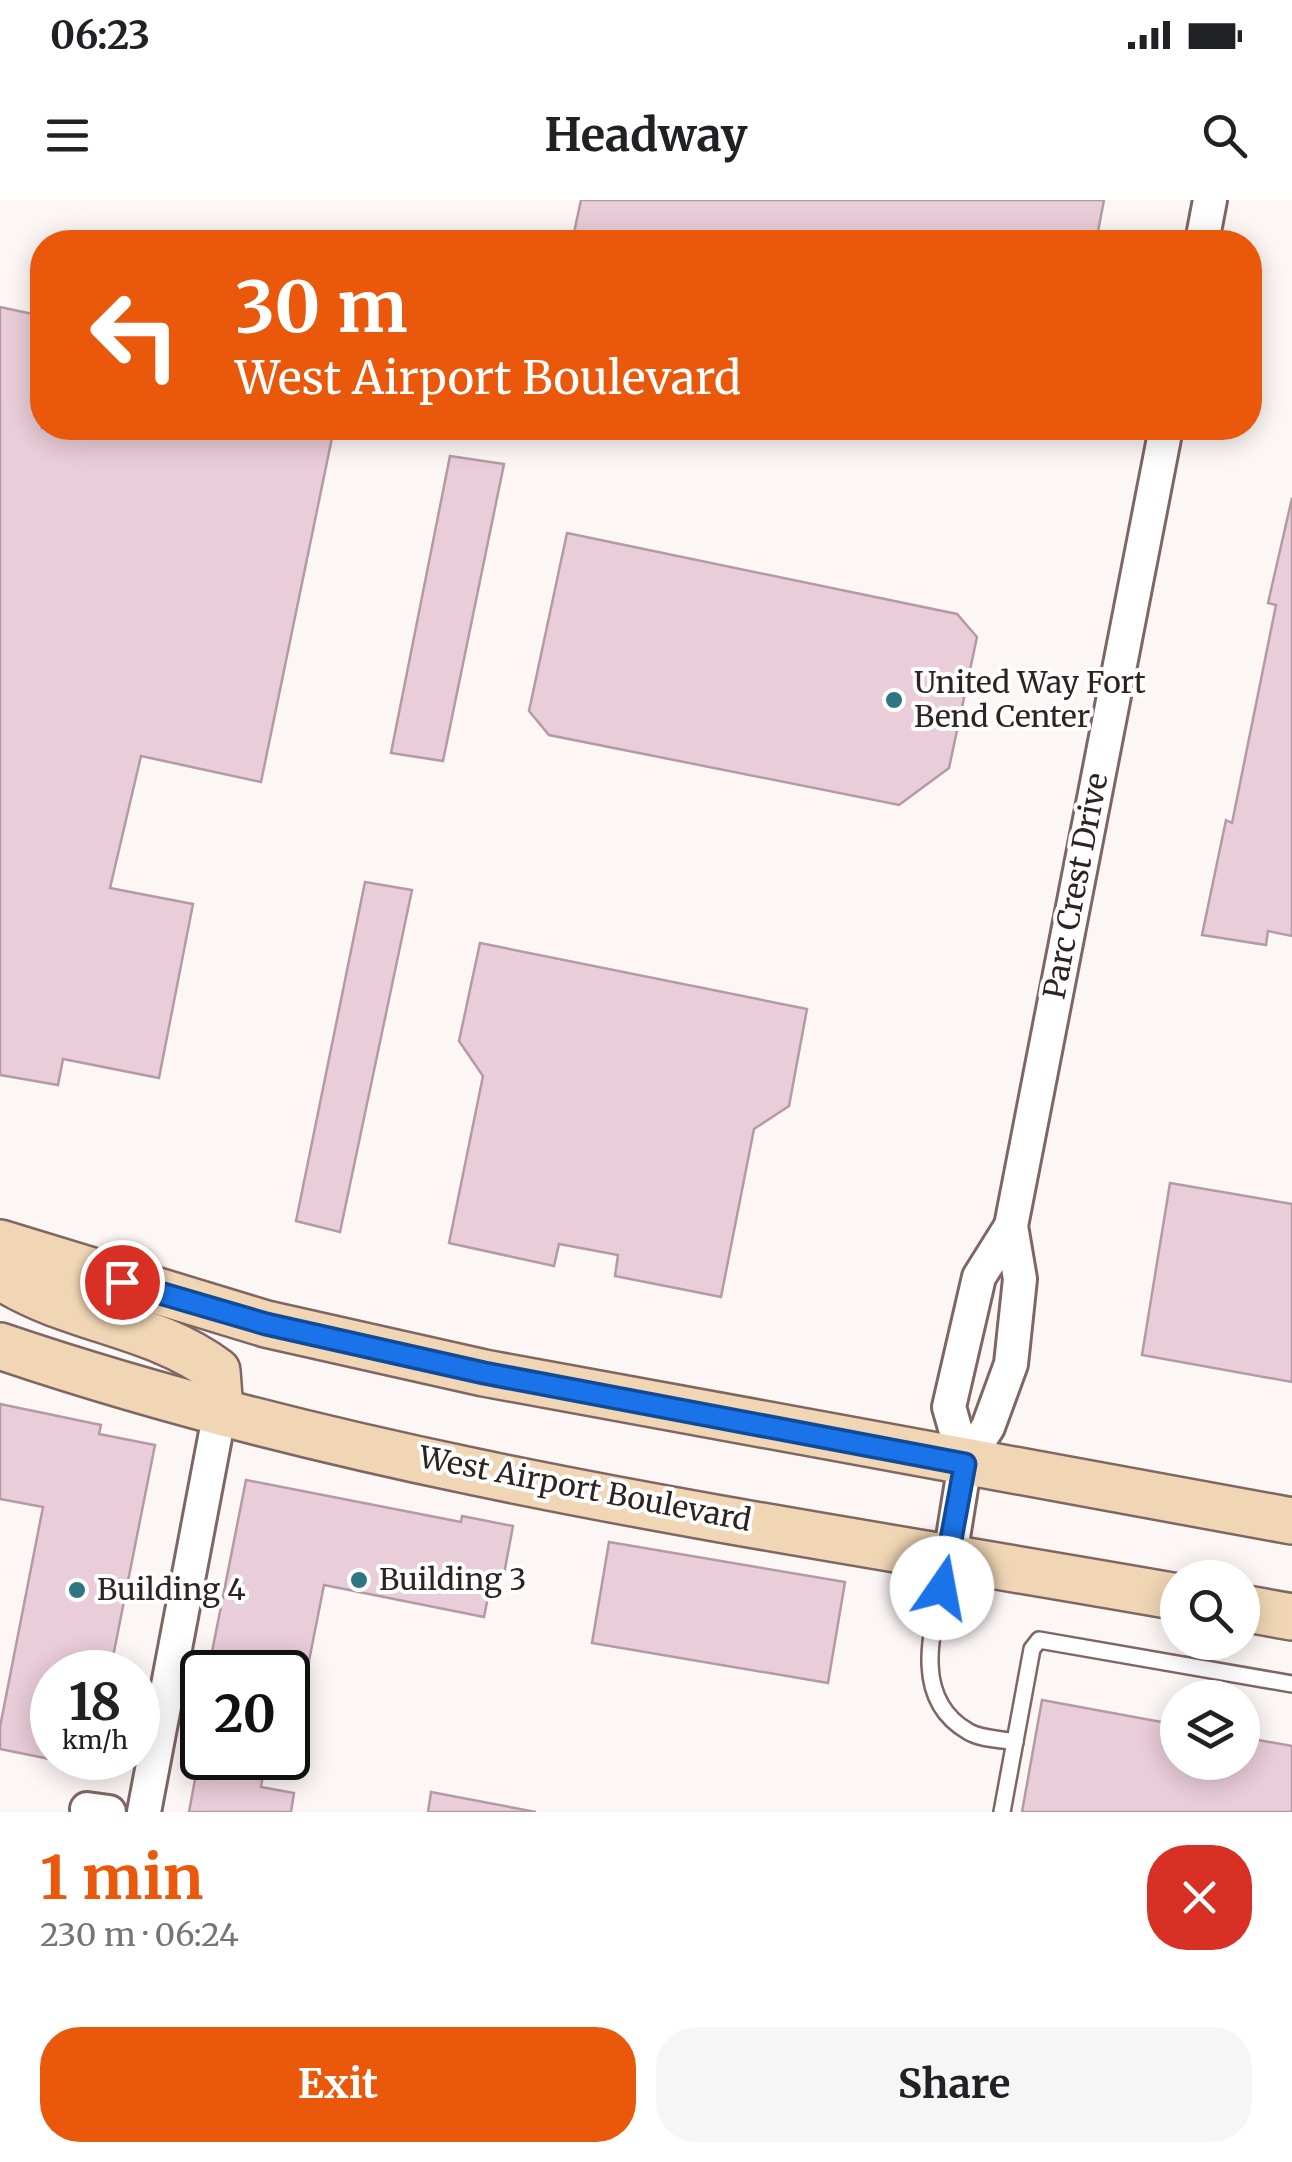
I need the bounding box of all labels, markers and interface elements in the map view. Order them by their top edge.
text: 06:23 [50,12,150,59]
text: Headway [545,107,747,163]
icon: menu [40,108,95,163]
icon: search [1197,108,1252,163]
text: 30 m [235,263,408,351]
icon: left [70,270,200,400]
text: West Airport Boulevard [235,350,741,406]
place label: United Way Fort Bend Center [914,663,1146,735]
marker: United Way Fort Bend Center [883,689,905,711]
street label: Parc Crest Drive [1035,770,1116,1002]
pin [80,1240,165,1325]
icon: arrive [95,1255,150,1310]
street label: West Airport Boulevard [415,1437,754,1539]
position arrow [890,1536,994,1640]
place label: Building 3 [379,1560,527,1598]
map controls [1160,1560,1260,1780]
button: search [1160,1560,1260,1660]
marker: Building 3 [348,1569,370,1591]
place label: Building 4 [97,1570,246,1608]
marker: Building 4 [66,1579,88,1601]
speed limit sign: 20 [180,1650,310,1780]
text: 18 [69,1671,121,1734]
button: layers [1160,1680,1260,1780]
text: km/h [62,1724,128,1756]
text: 1 min [40,1840,203,1915]
button: close [1147,1845,1252,1950]
text: 230 m · 06:24 [40,1915,239,1955]
button: Exit [40,2027,636,2142]
button: Share [656,2027,1252,2142]

